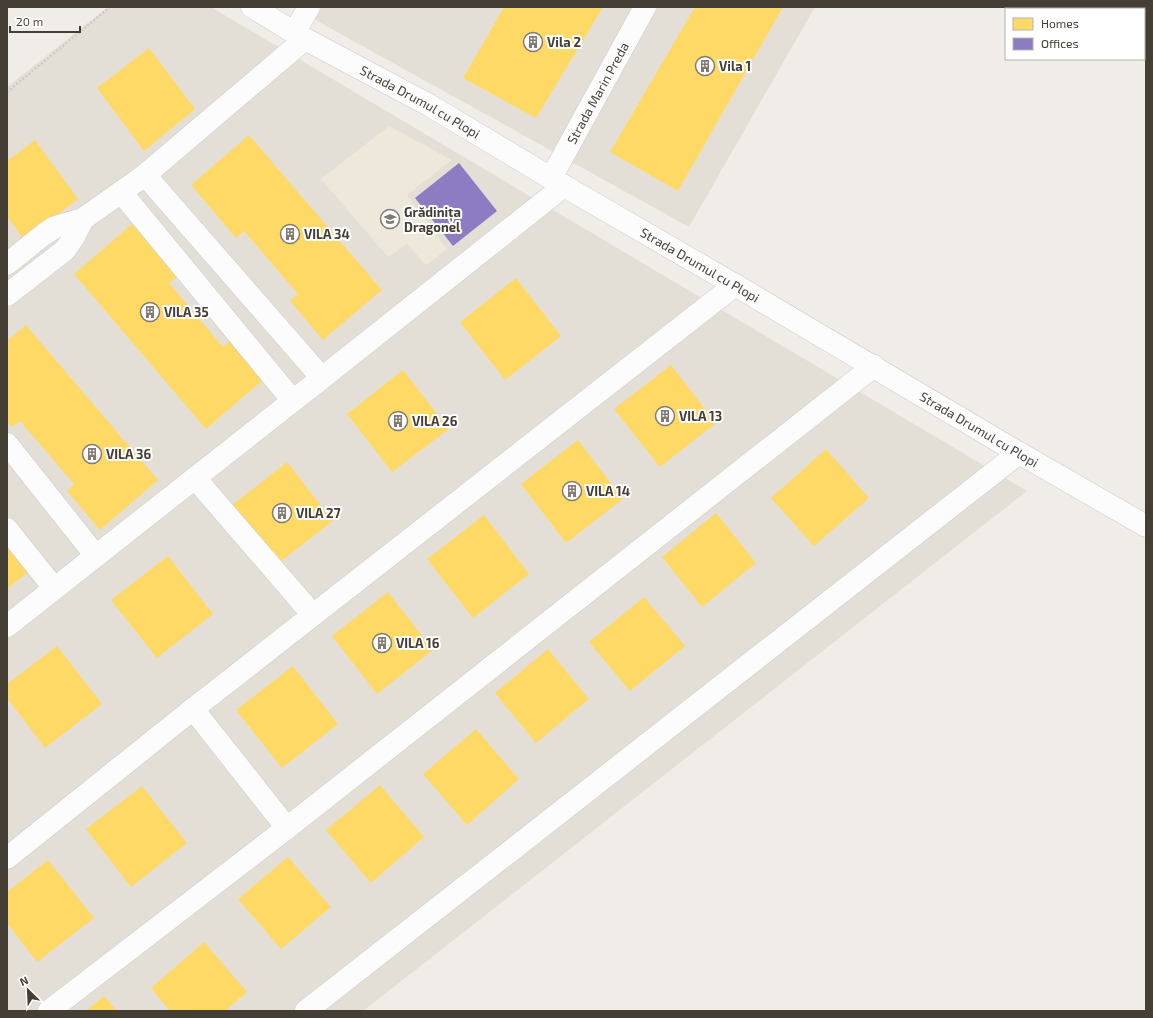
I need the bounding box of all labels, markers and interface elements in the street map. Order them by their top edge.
scale bar [10,8,80,34]
legend [1005,8,1145,60]
text: 20 m [16,14,43,28]
text: Homes [1041,16,1079,30]
building icon: Vila 2 [522,31,544,53]
place label: Vila 2 [547,34,581,50]
text: Offices [1041,36,1078,50]
street label: Strada Marin Preda [563,39,632,147]
building icon: Vila 1 [694,55,716,77]
place label: Vila 1 [719,58,751,74]
street label: Strada Drumul cu Plopi [357,62,483,142]
place label: Grădinița Dragonel [404,204,461,235]
school or university icon: Grădinița Dragonel [379,208,401,230]
building icon: VILA 34 [279,223,301,245]
street label: Strada Drumul cu Plopi [638,224,762,306]
place label: VILA 34 [304,226,350,242]
building icon: VILA 35 [139,301,161,323]
place label: VILA 35 [164,304,209,320]
street label: Strada Drumul cu Plopi [917,388,1041,470]
building icon: VILA 13 [654,405,676,427]
place label: VILA 13 [679,408,722,424]
building icon: VILA 26 [387,410,409,432]
place label: VILA 26 [412,413,458,429]
building icon: VILA 36 [81,443,103,465]
place label: VILA 36 [106,446,151,462]
building icon: VILA 14 [561,480,583,502]
place label: VILA 14 [586,483,630,499]
building icon: VILA 27 [271,502,293,524]
place label: VILA 27 [296,505,341,521]
building icon: VILA 16 [371,632,393,654]
place label: VILA 16 [396,635,440,651]
north arrow [8,970,48,1010]
text: N [17,973,30,988]

